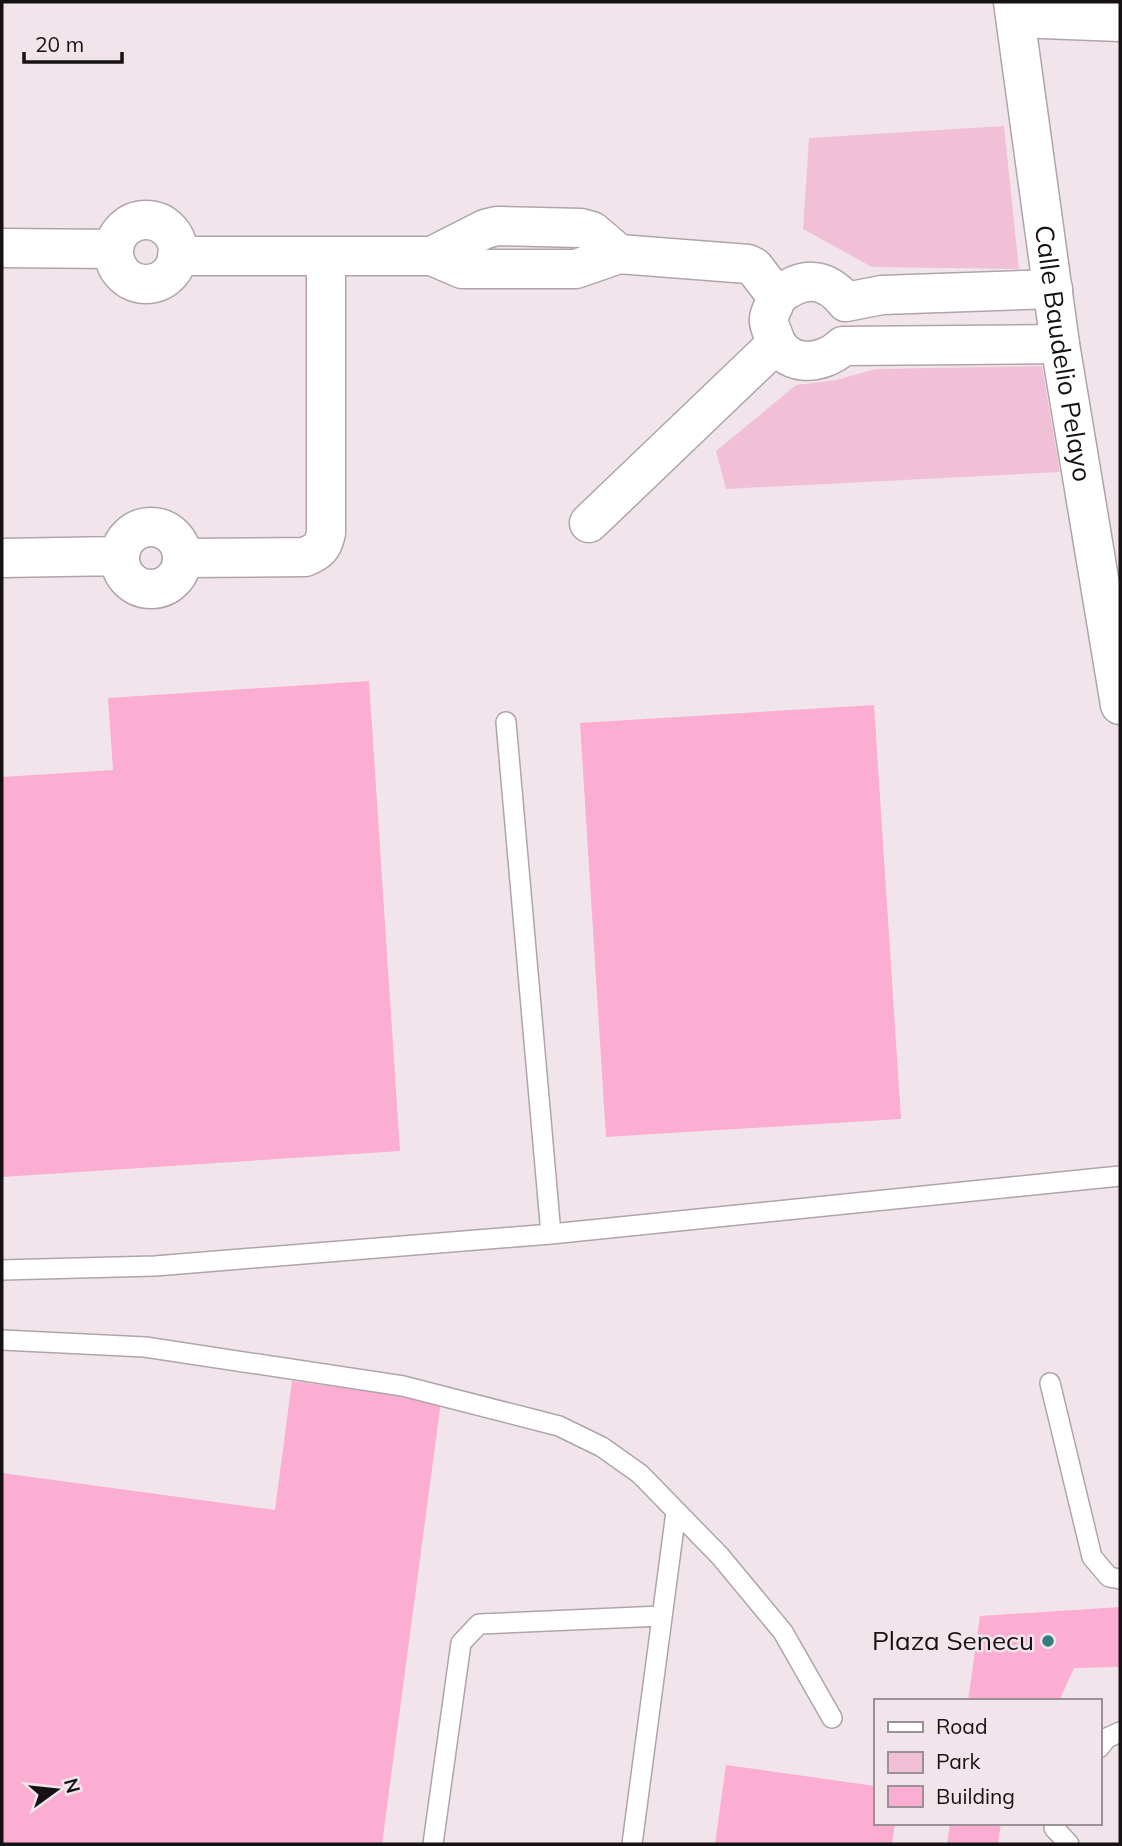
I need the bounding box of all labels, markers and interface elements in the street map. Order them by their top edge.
scale bar [24,21,122,65]
text: 20 m [35,31,84,57]
street label: Calle Baudelio Pelayo [1028,223,1100,484]
place label: Plaza Senecu [872,1624,1034,1657]
marker: Plaza Senecu [1040,1633,1056,1649]
legend [874,1699,1101,1825]
text: Road [936,1713,987,1739]
text: Park [936,1748,980,1774]
north arrow [21,1755,91,1825]
text: N [59,1776,86,1796]
text: Building [936,1783,1015,1809]

